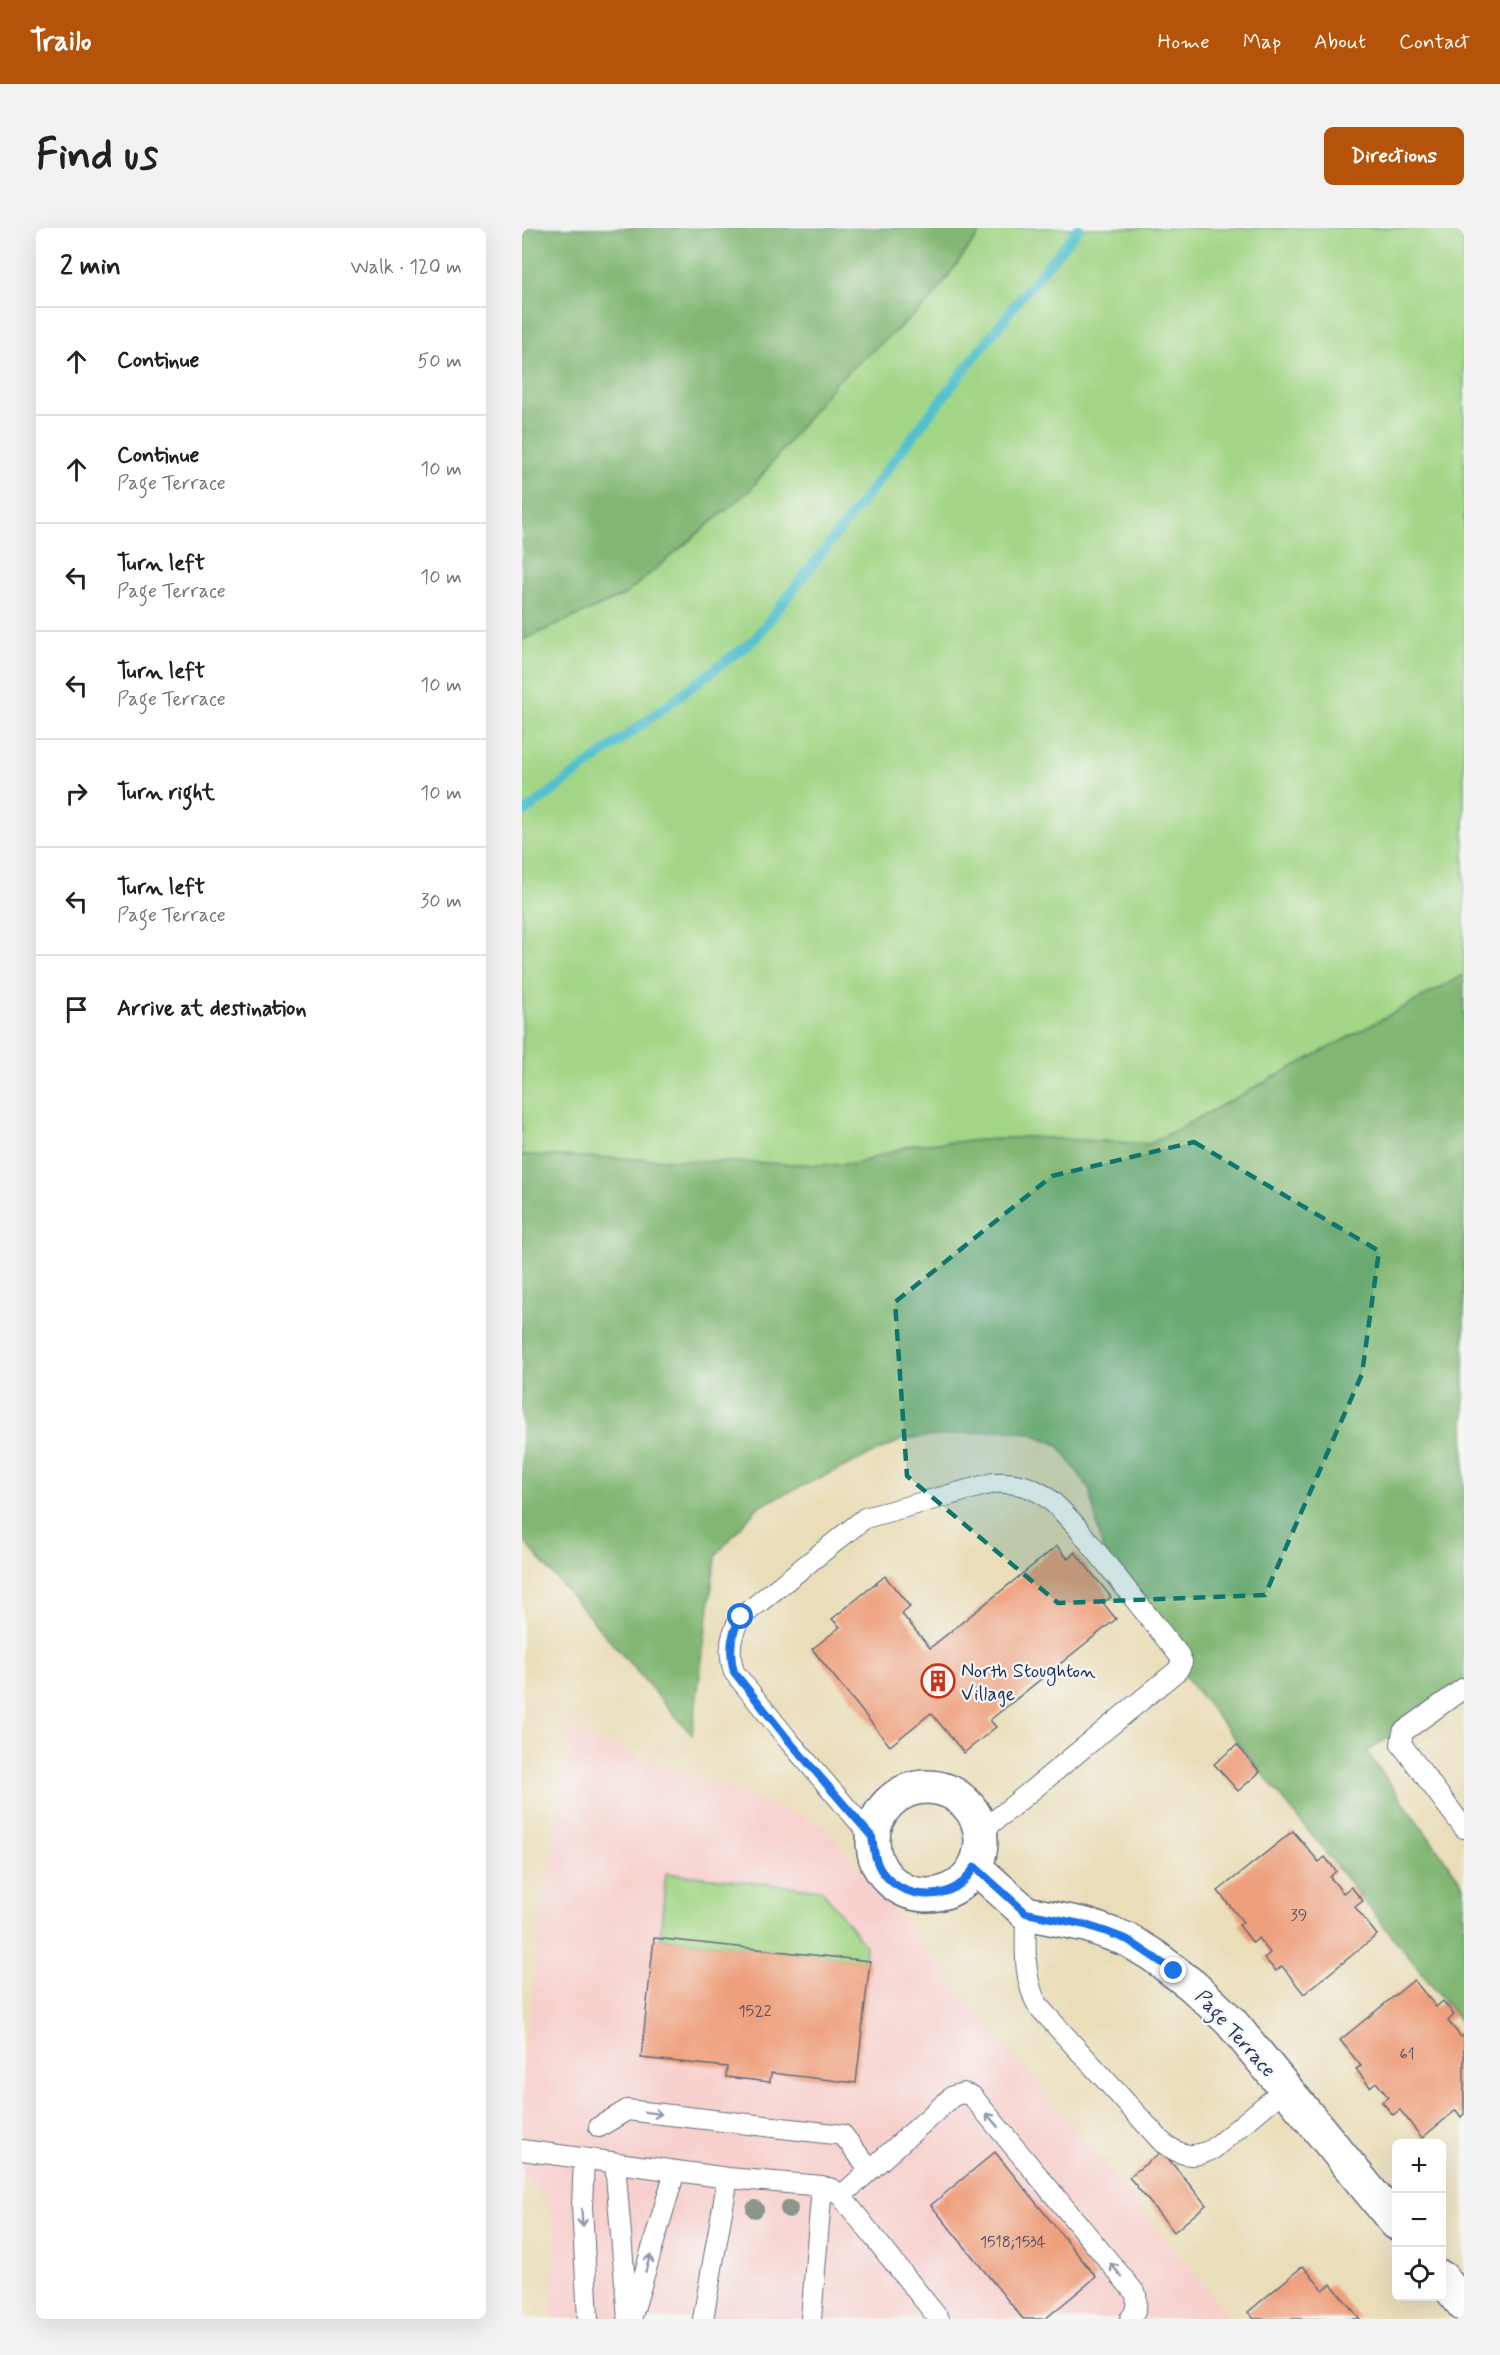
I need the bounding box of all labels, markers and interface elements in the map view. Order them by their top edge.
text: Trailo [30,24,91,61]
text: Home [1158,28,1210,56]
text: Map [1243,28,1281,56]
text: About [1314,28,1366,56]
text: Contact [1399,28,1470,56]
button: Directions [1324,127,1464,185]
text: Find us [36,129,158,184]
text: 2 min [60,250,121,284]
text: Walk · 120 m [351,254,462,281]
icon: ahead [60,345,93,378]
text: Continue [117,347,199,375]
text: 50 m [417,348,462,375]
text: Continue [117,442,199,470]
icon: ahead [60,453,93,486]
text: 10 m [420,456,462,483]
text: Page Terrace [117,470,226,497]
text: Turn left [117,550,205,578]
icon: left [60,561,93,594]
text: 10 m [420,564,462,591]
text: Page Terrace [117,578,226,605]
text: Turn left [117,658,205,686]
icon: left [60,669,93,702]
text: 10 m [420,672,462,699]
text: Page Terrace [117,686,226,713]
icon: right [60,777,93,810]
text: Turn right [117,779,215,807]
text: 10 m [420,780,462,807]
text: Turn left [117,874,205,902]
icon: left [60,885,93,918]
text: 30 m [420,888,462,915]
text: Page Terrace [117,902,226,929]
icon: arrive [60,993,93,1026]
text: Arrive at destination [117,995,307,1023]
route start [727,1603,753,1629]
place label: North Stoughton Village [961,1658,1096,1708]
building icon: North Stoughton Village [920,1663,956,1699]
house number: 39 [1291,1905,1307,1926]
route end [1160,1957,1186,1983]
street label: Page Terrace [1187,1985,1281,2085]
house number: 1522 [738,2001,772,2022]
house number: 61 [1399,2044,1415,2065]
one-way arrow [642,2108,662,2119]
one-way arrow [985,2112,998,2128]
map controls [1392,2139,1446,2301]
button: + [1392,2139,1446,2193]
button: − [1392,2193,1446,2247]
one-way arrow [577,2207,588,2227]
house number: 1518;1534 [980,2232,1046,2253]
button: locate [1392,2247,1446,2301]
one-way arrow [643,2254,654,2273]
one-way arrow [1110,2262,1123,2278]

